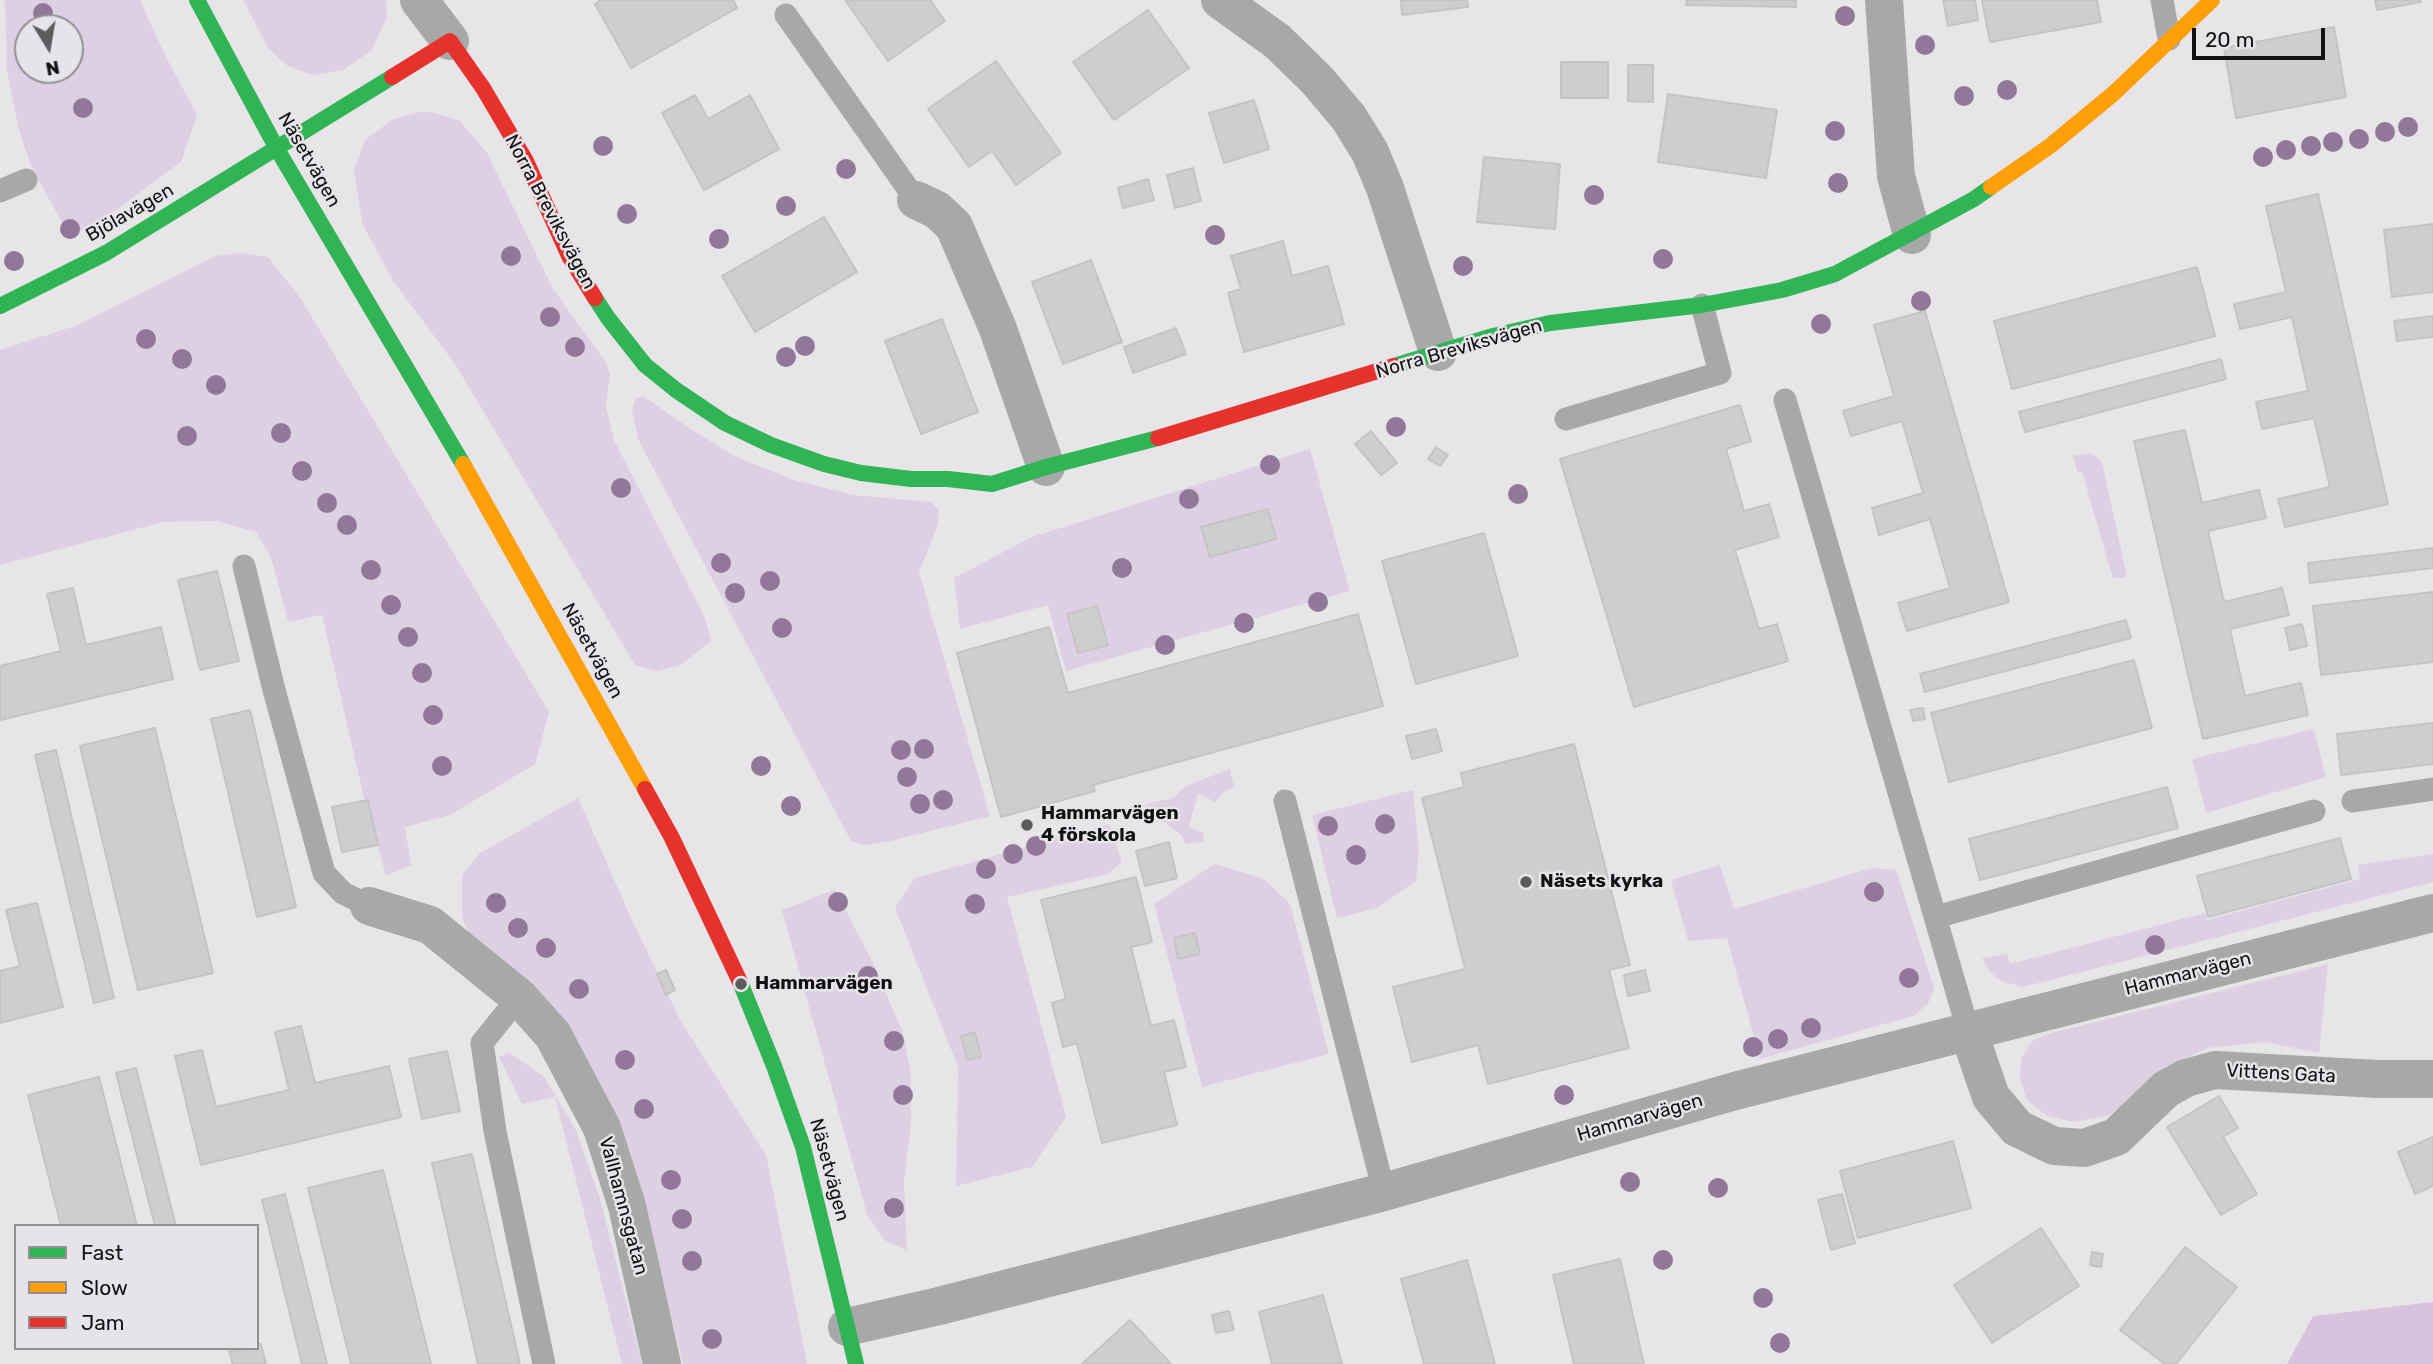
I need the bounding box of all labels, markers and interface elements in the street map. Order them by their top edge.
north arrow [14,14,84,84]
scale bar [2195,14,2328,58]
text: 20 m [2205,27,2254,52]
text: N [44,56,62,81]
street label: Näsetvägen [273,109,345,211]
street label: Norra Breviksvägen [500,131,600,293]
street label: Bjölavägen [82,179,178,247]
street label: Norra Breviksvägen [1373,314,1545,384]
street label: Näsetvägen [556,599,628,703]
place label: Hammarvägen 4 förskola [1041,803,1179,847]
marker: Hammarvägen 4 förskola [1019,817,1035,833]
place label: Näsets kyrka [1540,871,1663,893]
marker: Näsets kyrka [1518,874,1534,890]
street label: Hammarvägen [2122,947,2254,1001]
place label: Hammarvägen [755,973,893,995]
marker: Hammarvägen [733,976,749,992]
street label: Vittens Gata [2226,1060,2336,1088]
street label: Hammarvägen [1575,1089,1705,1147]
street label: Näsetvägen [804,1116,854,1224]
street label: Vallhamnsgatan [594,1134,652,1278]
legend [14,1224,259,1350]
text: Fast [81,1240,123,1265]
text: Slow [81,1275,128,1300]
text: Jam [81,1310,125,1335]

